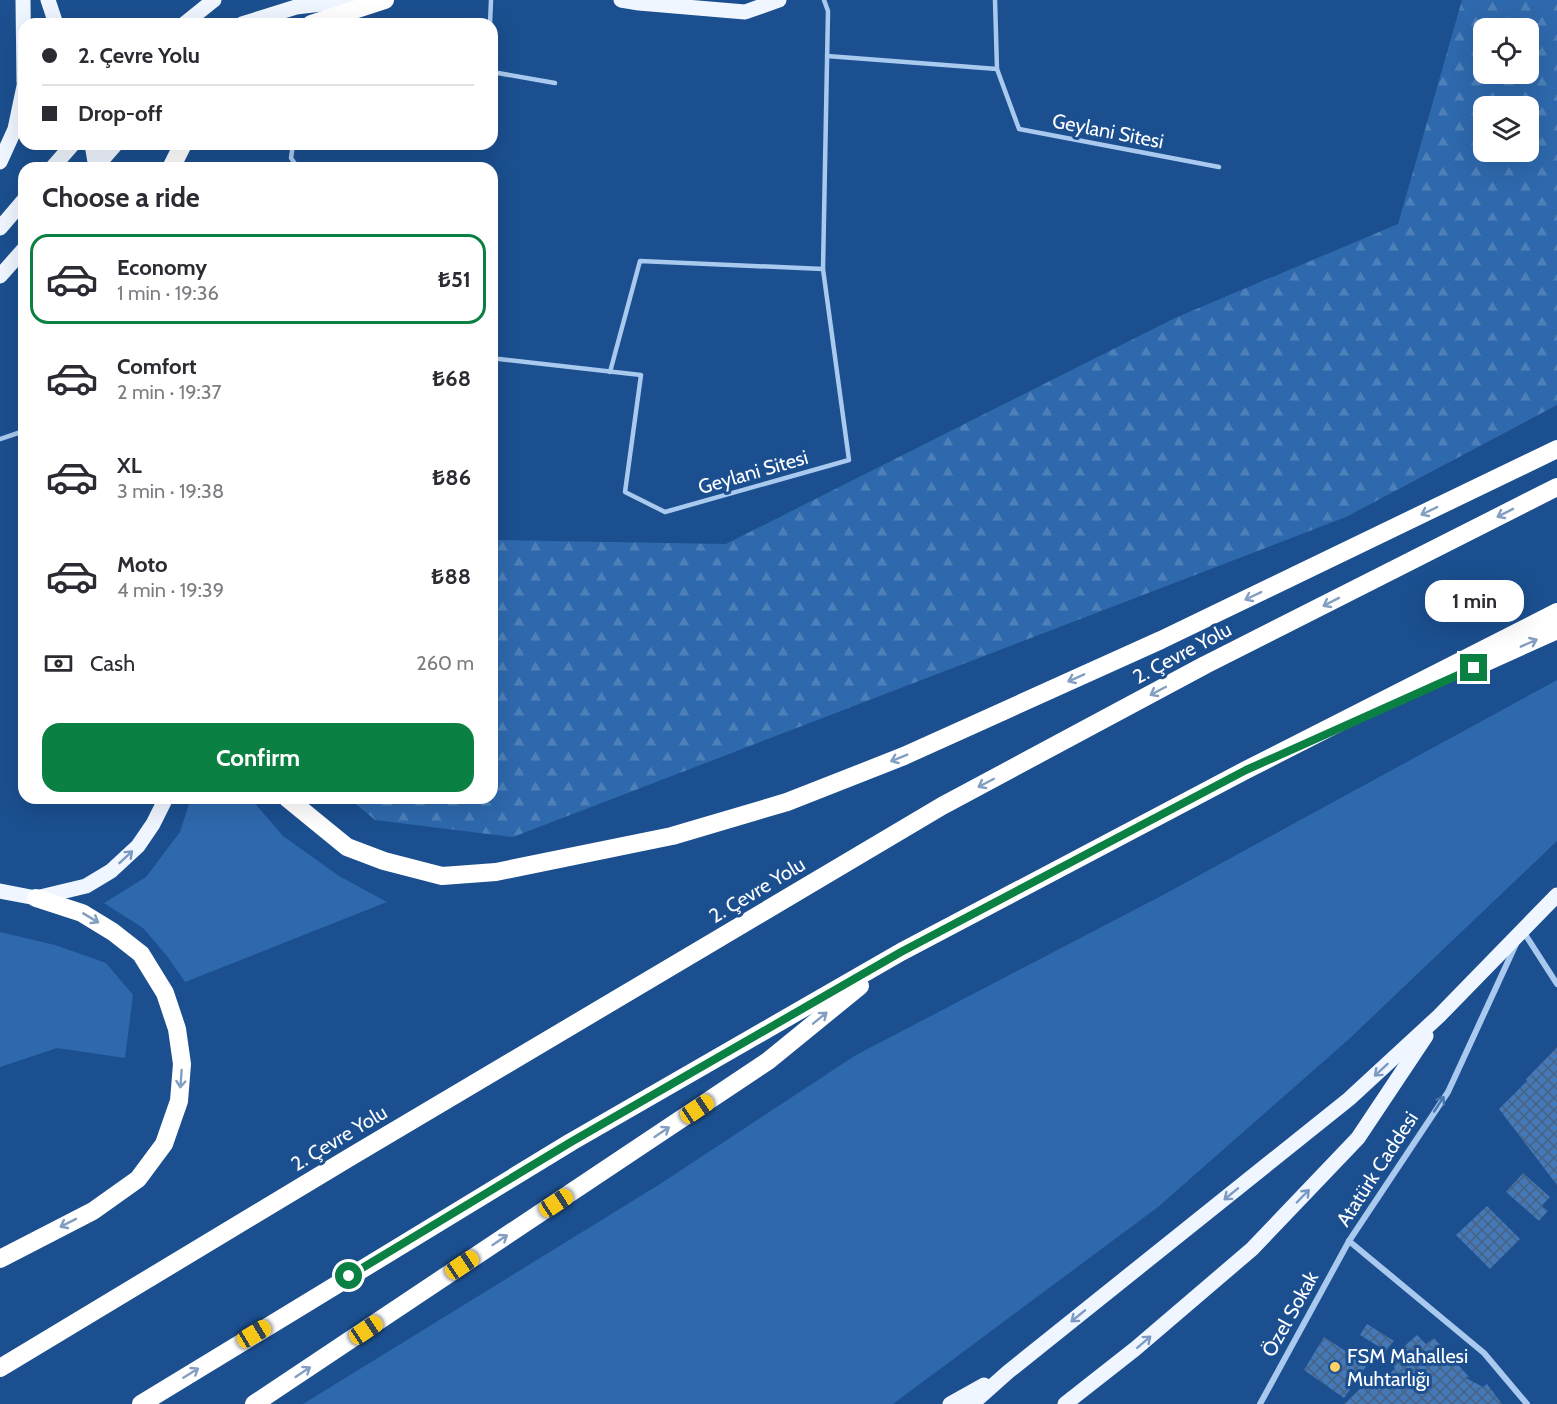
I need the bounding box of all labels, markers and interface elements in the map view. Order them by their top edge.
map controls [1473,18,1539,162]
button: locate [1473,18,1539,84]
text: 2. Çevre Yolu [78,42,200,69]
button: layers [1473,96,1539,162]
text: Drop-off [78,100,162,127]
street label: Geylani Sitesi [1050,108,1166,154]
text: Choose a ride [42,181,200,214]
icon: car [45,252,99,306]
text: Economy [117,254,207,281]
text: ₺51 [438,266,471,293]
text: 1 min · 19:36 [117,281,219,305]
icon: car [45,351,99,405]
text: Comfort [117,353,196,380]
text: ₺68 [432,365,471,392]
text: 2 min · 19:37 [117,380,222,404]
street label: Geylani Sitesi [695,445,811,499]
icon: car [45,450,99,504]
text: XL [117,452,142,479]
text: ₺86 [432,464,471,491]
text: 3 min · 19:38 [117,479,224,503]
one-way arrow [1420,506,1438,517]
one-way arrow [1496,508,1514,520]
icon: car [45,549,99,603]
text: Moto [117,551,168,578]
text: ₺88 [431,563,471,590]
text: 4 min · 19:39 [117,578,224,602]
callout: 1 min [1424,581,1524,623]
text: 1 min [1452,589,1497,613]
one-way arrow [1245,590,1263,602]
one-way arrow [1322,596,1340,608]
street label: 2. Çevre Yolu [1129,617,1235,689]
one-way arrow [1520,636,1538,648]
icon: cash [42,647,75,680]
text: Cash [90,650,135,677]
text: 260 m [416,651,474,675]
route end [1460,654,1487,681]
one-way arrow [1068,673,1086,684]
one-way arrow [1149,686,1167,697]
button: Confirm [42,723,474,792]
one-way arrow [890,753,908,764]
one-way arrow [977,778,995,789]
one-way arrow [118,850,133,864]
street label: 2. Çevre Yolu [705,852,809,928]
one-way arrow [82,913,99,925]
one-way arrow [812,1012,828,1025]
one-way arrow [1374,1063,1389,1077]
one-way arrow [175,1068,186,1088]
car [677,1091,717,1127]
one-way arrow [1434,1096,1446,1113]
street label: 2. Çevre Yolu [287,1100,391,1176]
street label: Atatürk Caddesi [1331,1107,1423,1231]
one-way arrow [654,1126,670,1138]
car [536,1186,576,1220]
one-way arrow [1223,1187,1239,1200]
one-way arrow [1296,1189,1310,1204]
one-way arrow [59,1218,77,1230]
one-way arrow [491,1234,508,1246]
car [442,1247,482,1283]
route start [335,1262,362,1289]
street label: Özel Sokak [1257,1267,1323,1361]
one-way arrow [1070,1309,1086,1322]
car [346,1312,386,1348]
car [234,1317,274,1351]
one-way arrow [1136,1335,1151,1349]
place label: FSM Mahallesi Muhtarlığı [1347,1344,1468,1391]
marker: FSM Mahallesi Muhtarlığı [1328,1360,1342,1374]
one-way arrow [294,1365,311,1378]
one-way arrow [182,1367,199,1379]

